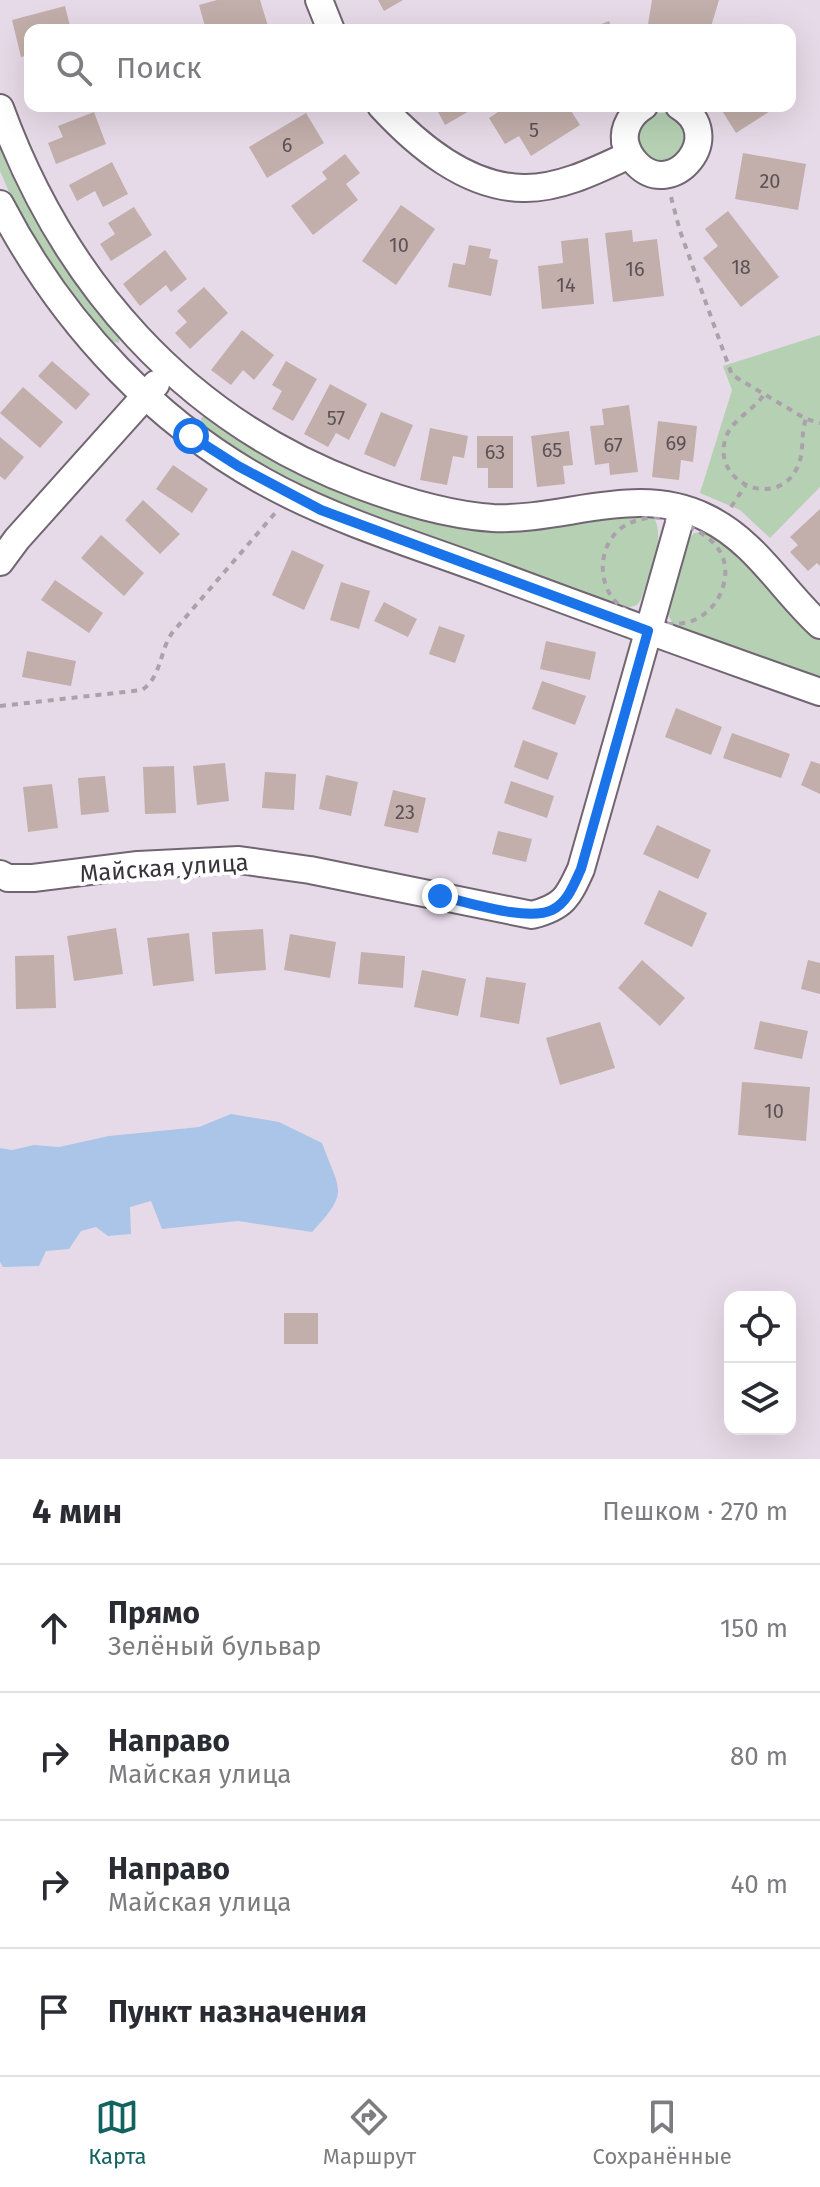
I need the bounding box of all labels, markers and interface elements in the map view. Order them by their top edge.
search box [24,24,796,112]
icon: search [52,46,96,90]
text: Поиск [116,50,202,86]
house number: 5 [529,118,539,142]
house number: 6 [282,133,292,157]
house number: 20 [759,169,781,193]
house number: 10 [389,233,409,257]
house number: 18 [731,255,751,279]
house number: 16 [625,257,645,281]
house number: 14 [556,273,576,297]
house number: 57 [327,406,345,430]
route start [173,418,209,454]
house number: 69 [666,431,686,455]
house number: 67 [603,433,623,457]
house number: 65 [542,438,562,462]
house number: 63 [485,440,505,464]
house number: 23 [395,800,415,824]
street label: Майская улица [79,848,249,888]
route end [422,878,458,914]
house number: 10 [764,1099,784,1123]
map controls [724,1291,796,1435]
button: locate [724,1291,796,1363]
button: layers [724,1363,796,1435]
text: 4 мин [32,1491,122,1532]
text: Пешком · 270 m [602,1496,788,1527]
text: Прямо [108,1595,200,1631]
icon: ahead [32,1606,76,1650]
text: 150 m [720,1613,788,1644]
text: Зелёный бульвар [108,1631,321,1662]
text: Направо [108,1723,230,1759]
icon: right [32,1734,76,1778]
text: 80 m [730,1741,788,1772]
text: Майская улица [108,1759,291,1790]
text: Направо [108,1851,230,1887]
icon: right [32,1862,76,1906]
text: 40 m [730,1869,788,1900]
text: Майская улица [108,1887,291,1918]
icon: arrive [32,1990,76,2034]
text: Пункт назначения [108,1994,367,2030]
tab: Карта [88,2095,146,2170]
tab: Маршрут [323,2095,416,2170]
tab: Сохранённые [593,2095,732,2170]

